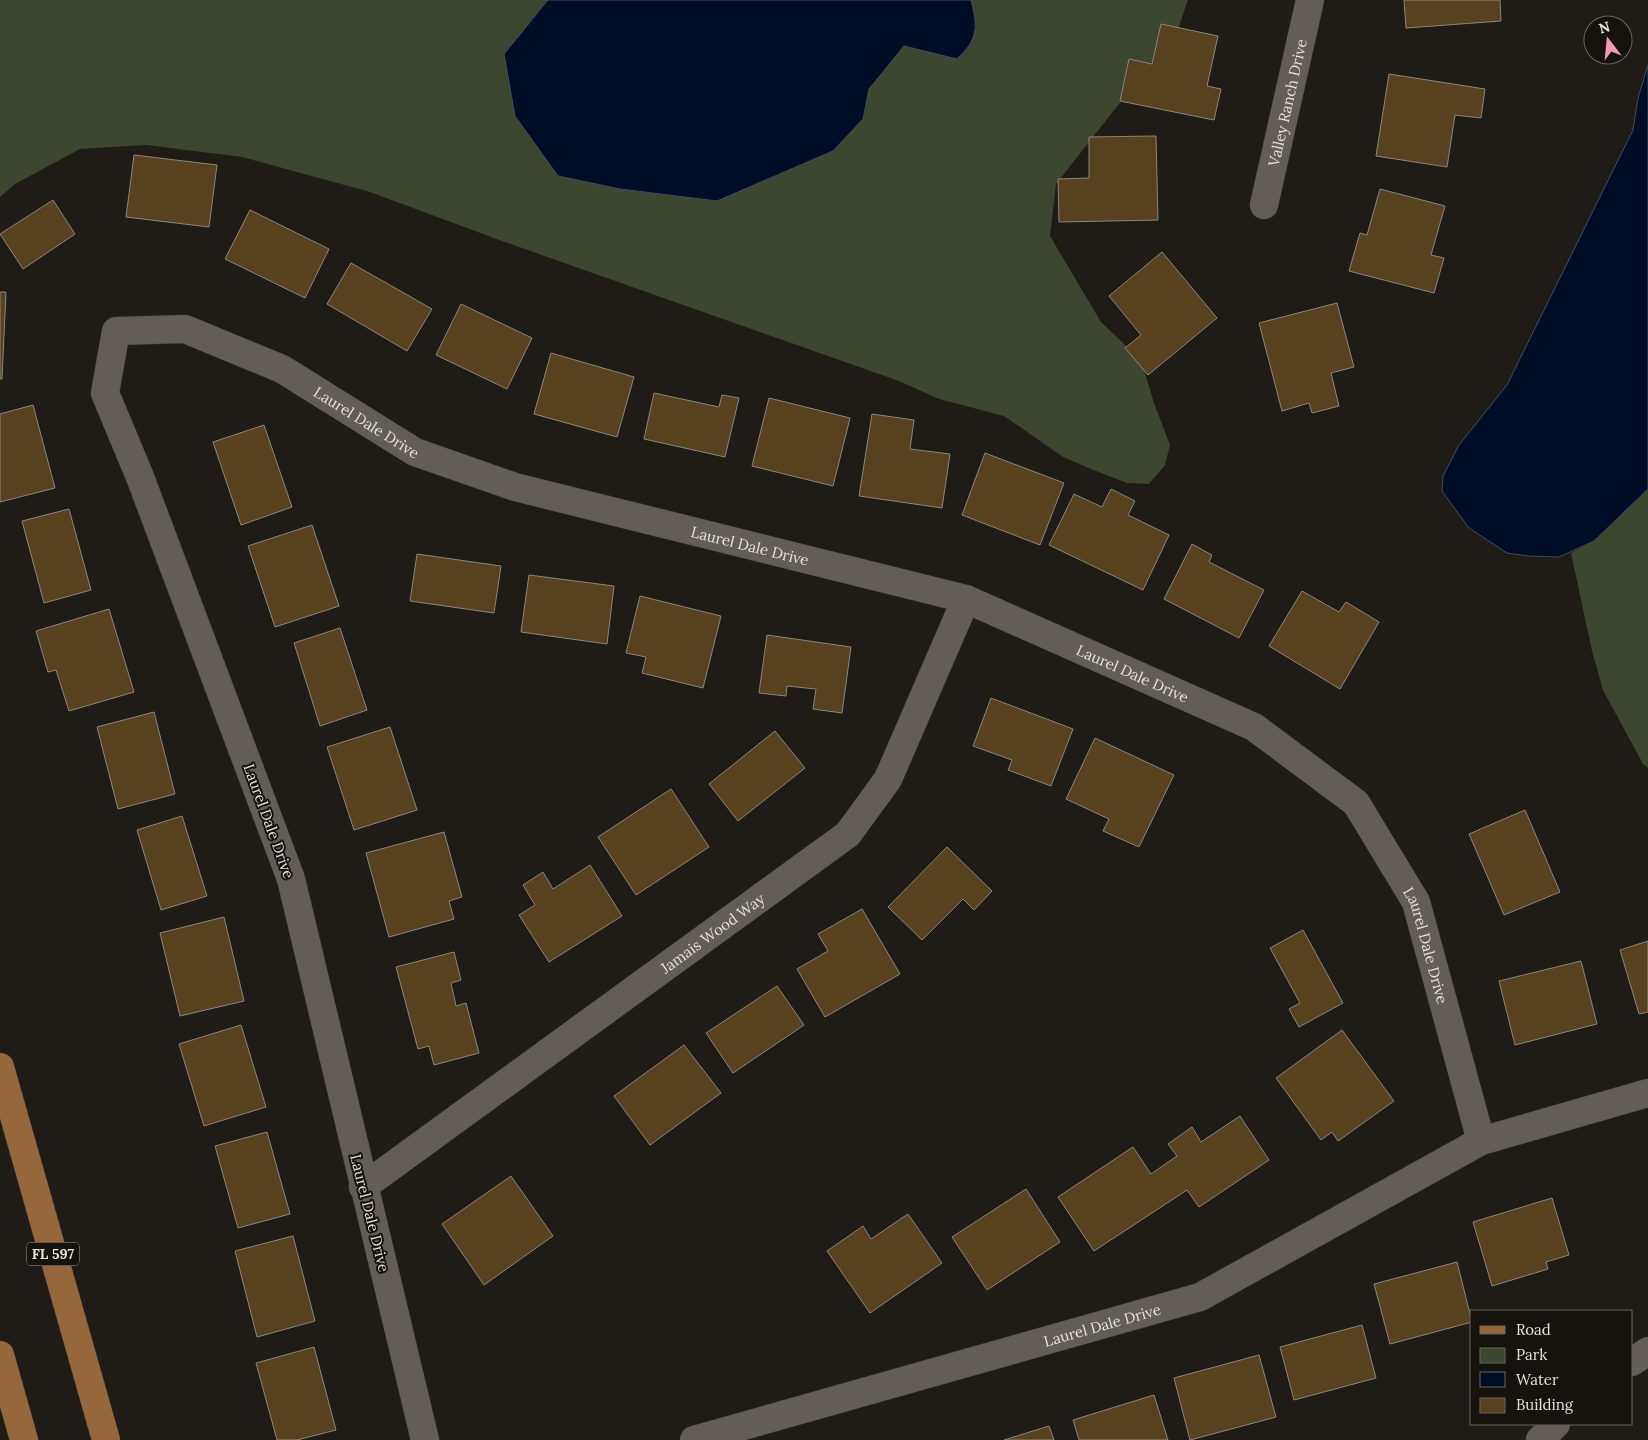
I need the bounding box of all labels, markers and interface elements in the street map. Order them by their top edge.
north arrow [1583,15,1633,65]
text: N [1597,17,1612,38]
street label: Valley Ranch Drive [1263,37,1311,169]
street label: Laurel Dale Drive [310,382,423,462]
street label: Laurel Dale Drive [689,522,811,569]
street label: Laurel Dale Drive [1074,640,1192,706]
street label: Laurel Dale Drive [239,761,299,881]
street label: Laurel Dale Drive [1400,883,1453,1006]
street label: Jamais Wood Way [656,889,768,978]
street label: Laurel Dale Drive [346,1152,394,1274]
road number: FL 597 [27,1242,79,1266]
street label: Laurel Dale Drive [1041,1299,1163,1350]
legend [1470,1310,1633,1425]
text: Road [1516,1320,1551,1339]
text: Park [1516,1345,1547,1364]
text: Water [1516,1370,1559,1389]
text: Building [1516,1395,1574,1414]

